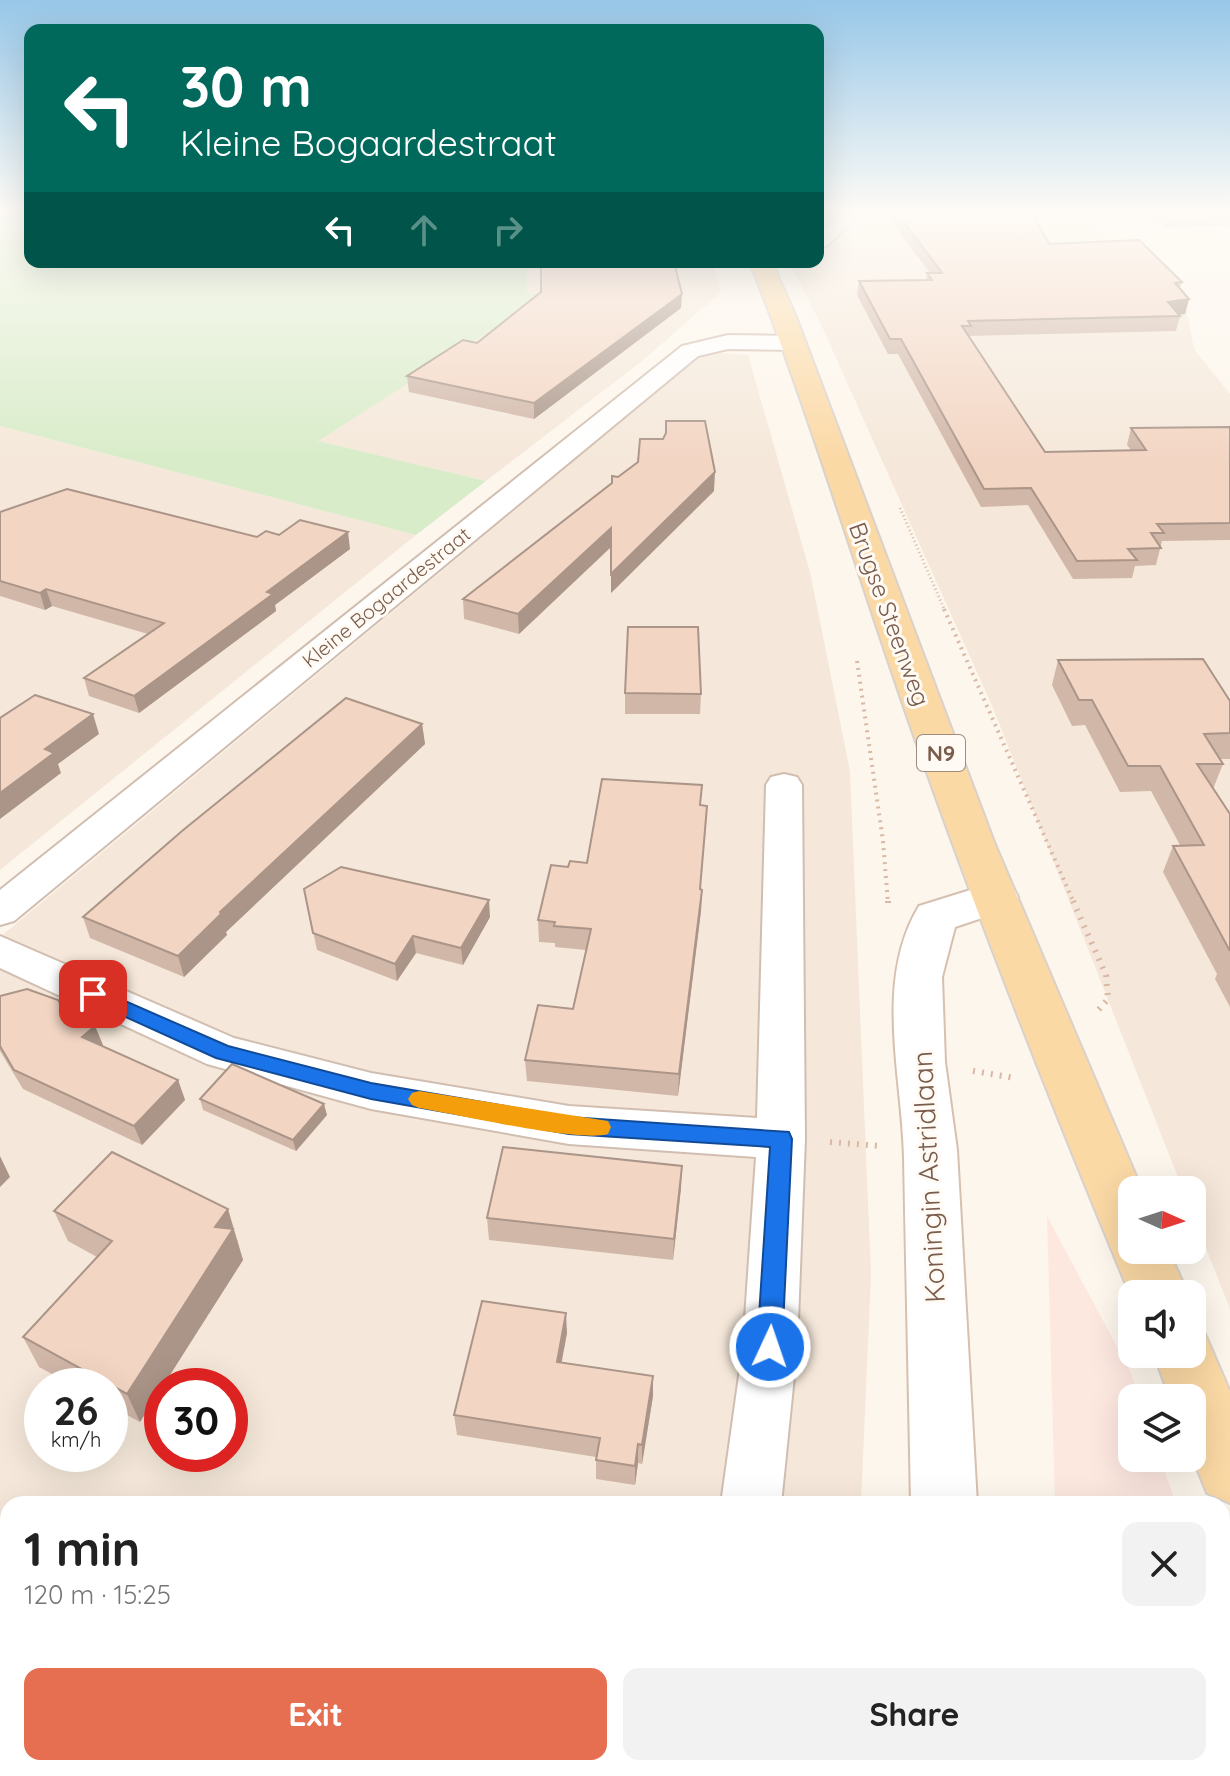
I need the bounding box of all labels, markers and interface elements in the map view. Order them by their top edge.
text: 30 m [180,51,312,121]
icon: left [48,56,152,160]
text: Kleine Bogaardestraat [180,120,557,165]
icon: left [318,208,362,252]
icon: ahead [402,208,446,252]
icon: right [486,208,530,252]
street label: Brugse Steenweg [843,518,937,710]
street label: Kleine Bogaardestraat [297,521,475,673]
road number: N9 [917,735,965,771]
pin [59,960,127,1028]
icon: arrive [71,972,115,1016]
street label: Koningin Astridlaan [904,1050,952,1304]
north arrow [1118,1176,1206,1264]
map controls [1118,1176,1206,1472]
button: sound [1118,1280,1206,1368]
position arrow [728,1305,812,1389]
speed limit sign: 30 [144,1368,248,1472]
button: layers [1118,1384,1206,1472]
text: 26 [54,1385,98,1435]
text: km/h [51,1427,101,1452]
text: 1 min [24,1518,140,1578]
button: close [1122,1522,1206,1606]
text: 120 m · 15:25 [24,1578,171,1611]
button: Exit [24,1668,607,1760]
button: Share [623,1668,1206,1760]

